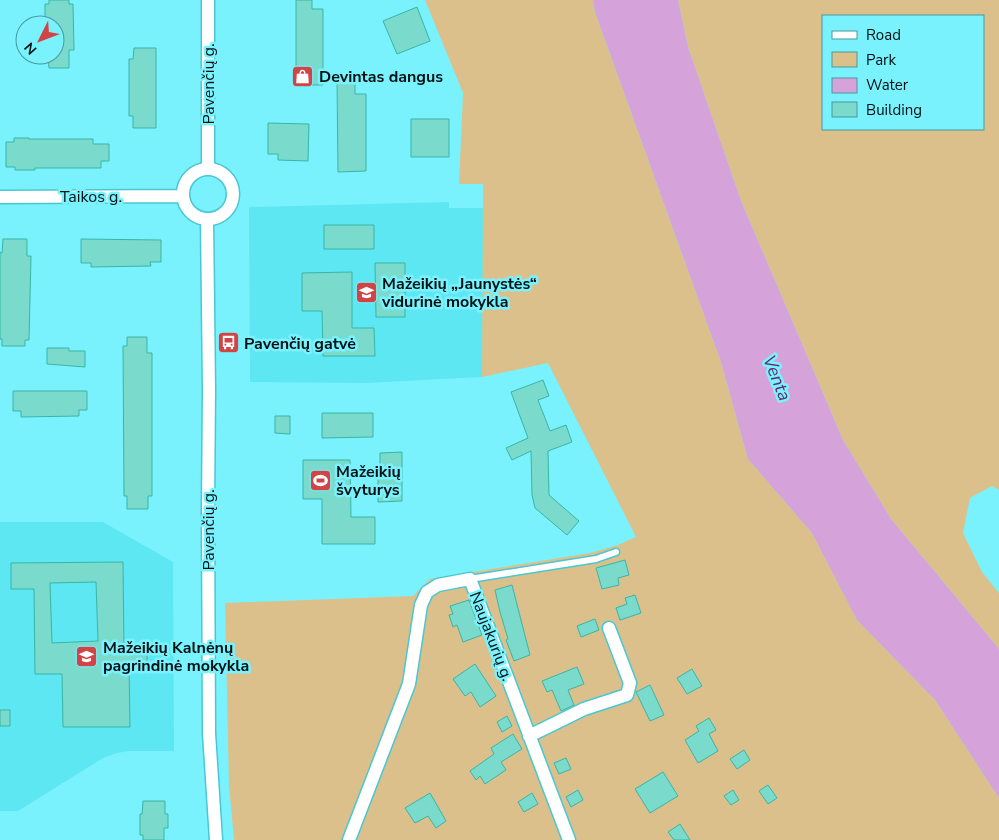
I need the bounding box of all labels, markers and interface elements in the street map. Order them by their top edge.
north arrow [15,15,65,65]
legend [822,15,984,130]
text: Road [866,25,901,45]
text: N [20,38,41,59]
street label: Pavenčių g. [198,43,220,125]
text: Park [866,50,896,70]
shop icon: Devintas dangus [291,64,315,88]
place label: Devintas dangus [319,66,443,88]
text: Water [866,75,909,95]
text: Building [866,100,922,120]
street label: Taikos g. [60,186,122,208]
place label: Mažeikių „Jaunystės“ vidurinė mokykla [381,273,537,313]
school or university icon: Mažeikių „Jaunystės“ vidurinė mokykla [354,280,378,304]
bus stop icon: Pavenčių gatvė [216,331,240,355]
place label: Pavenčių gatvė [244,333,356,355]
water label: Venta [757,352,797,404]
place label: Mažeikių švyturys [336,461,401,501]
sports icon: Mažeikių švyturys [308,468,332,492]
street label: Pavenčių g. [198,489,220,571]
street label: Naujakurių g. [464,588,518,684]
place label: Mažeikių Kalnėnų pagrindinė mokykla [103,637,249,677]
school or university icon: Mažeikių Kalnėnų pagrindinė mokykla [75,644,99,668]

